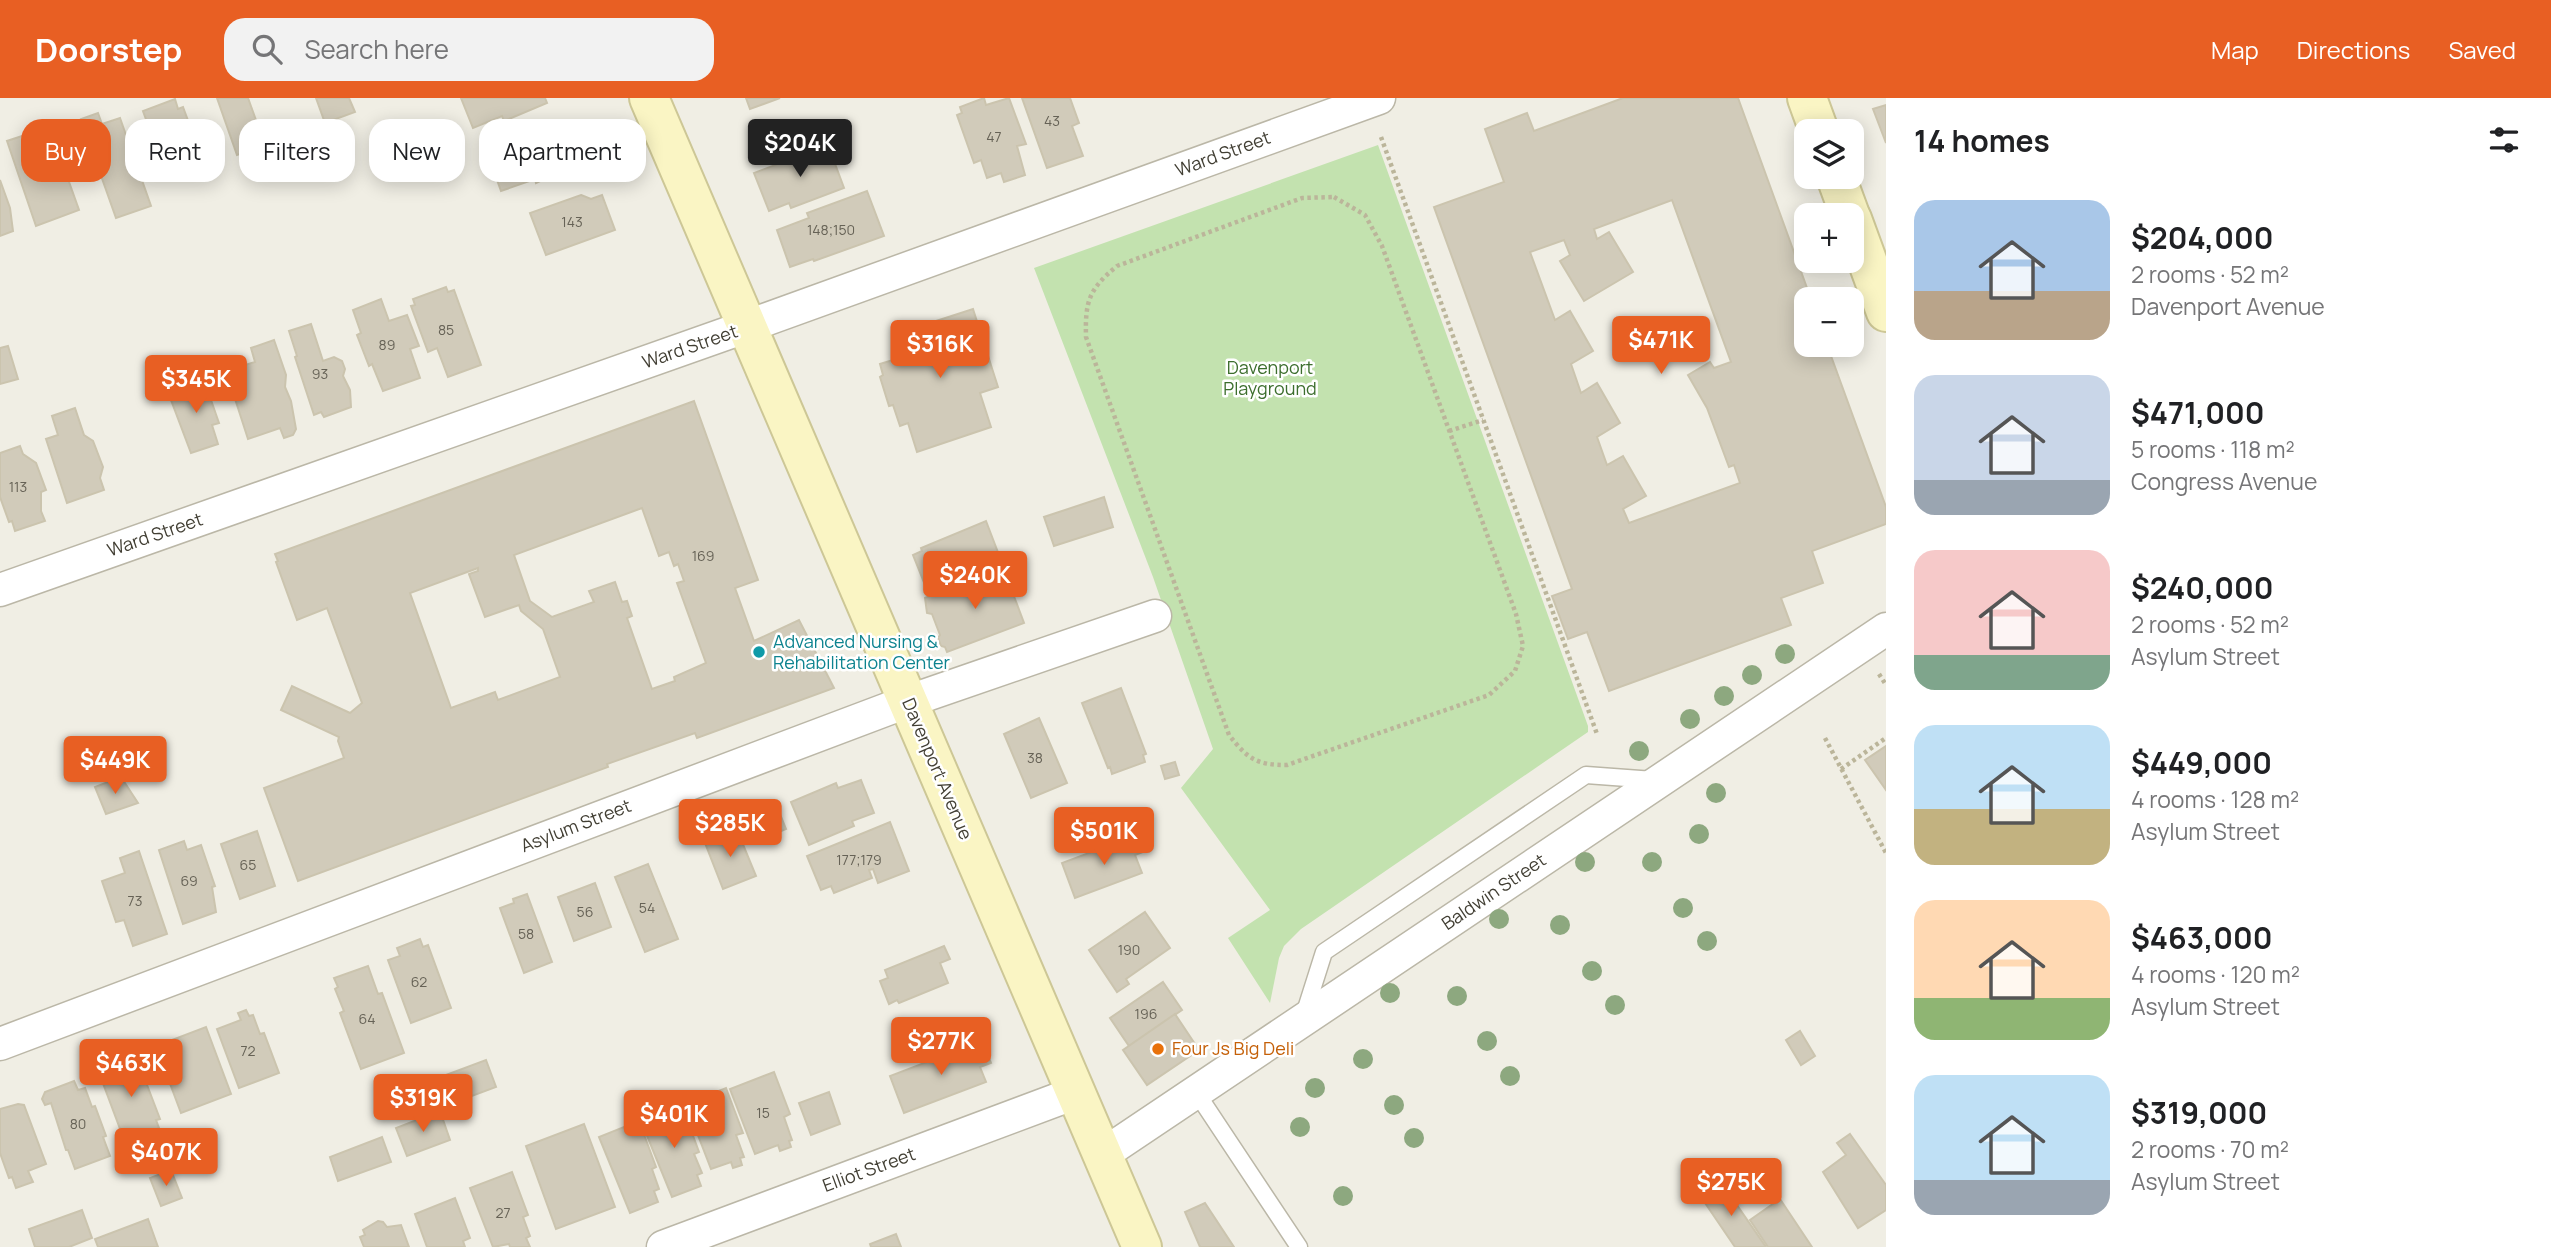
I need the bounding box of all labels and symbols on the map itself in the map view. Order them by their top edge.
house number: 43 [1044,111,1060,130]
pin: $204K [751,120,849,179]
street label: Ward Street [1172,125,1273,181]
house number: 47 [986,127,1002,146]
house number: 143 [561,212,583,231]
house number: 148;150 [807,220,855,239]
pin: $471K [1612,316,1710,376]
street label: Ward Street [639,319,741,374]
house number: 85 [438,320,454,339]
pin: $316K [891,320,989,380]
house number: 89 [379,335,395,354]
park label: Davenport Playground [1223,355,1317,400]
pin: $345K [147,356,245,415]
house number: 93 [312,364,328,383]
house number: 113 [9,477,27,496]
street label: Ward Street [104,507,206,562]
house number: 169 [692,546,714,565]
pin: $240K [926,552,1024,611]
place label: Advanced Nursing & Rehabilitation Center [773,629,951,674]
marker: Advanced Nursing & Rehabilitation Center [751,644,767,660]
street label: Davenport Avenue [897,694,979,843]
pin: $449K [66,736,164,796]
house number: 38 [1027,748,1043,767]
street label: Asylum Street [517,793,634,857]
pin: $285K [681,800,779,859]
pin: $501K [1055,808,1153,867]
street label: Baldwin Street [1437,847,1550,935]
house number: 177;179 [836,850,882,869]
house number: 65 [240,855,256,874]
house number: 69 [180,871,198,890]
house number: 73 [128,891,142,910]
house number: 54 [639,898,655,917]
house number: 56 [577,902,593,921]
house number: 58 [518,924,534,943]
house number: 190 [1118,940,1140,959]
house number: 62 [411,972,427,991]
house number: 196 [1135,1004,1157,1023]
house number: 64 [359,1009,375,1028]
pin: $277K [892,1018,990,1077]
place label: Four Js Big Deli [1172,1036,1294,1060]
pin: $463K [82,1040,180,1099]
house number: 72 [240,1041,256,1060]
marker: Four Js Big Deli [1150,1041,1166,1057]
pin: $319K [374,1074,472,1134]
pin: $401K [625,1090,723,1150]
house number: 15 [756,1103,770,1122]
house number: 80 [70,1114,86,1133]
pin: $407K [117,1128,215,1188]
street label: Elliot Street [819,1141,918,1197]
pin: $275K [1682,1158,1780,1218]
house number: 27 [495,1203,511,1222]

